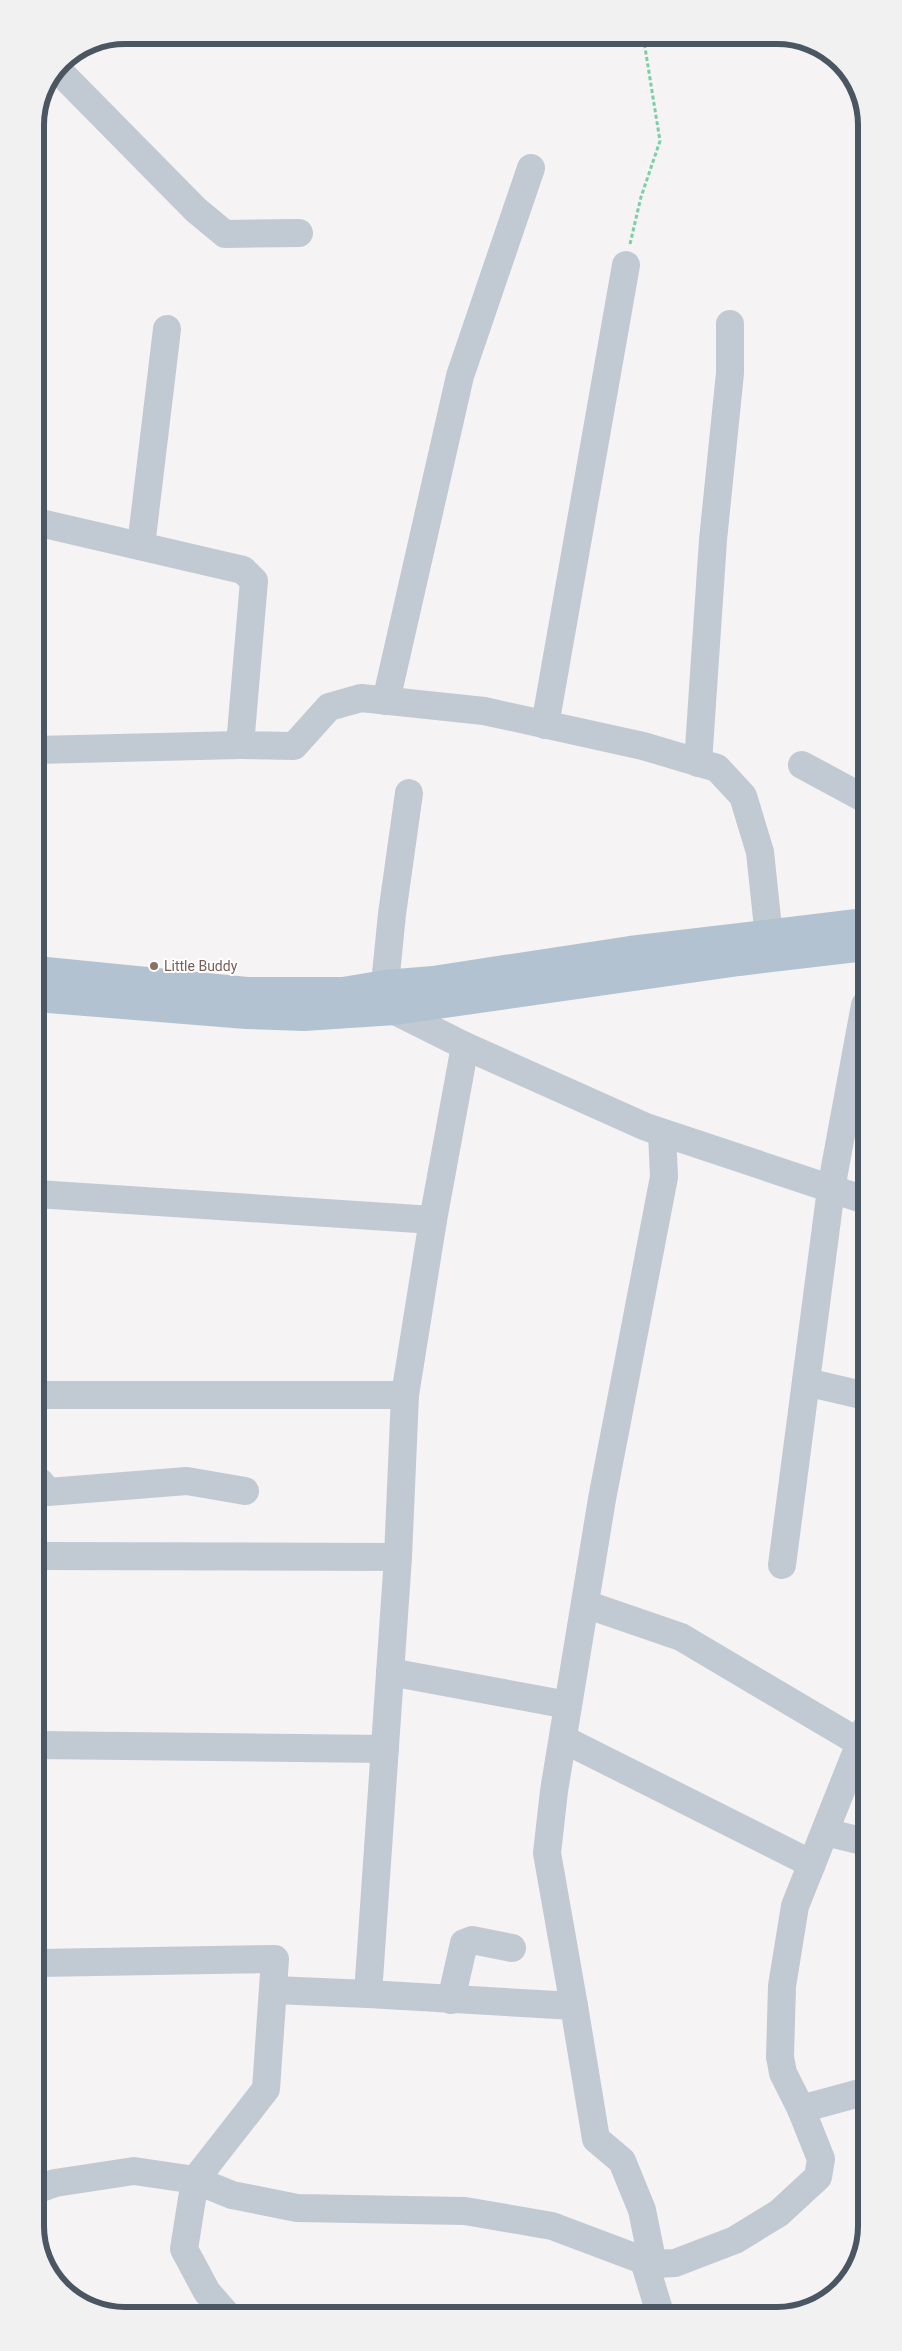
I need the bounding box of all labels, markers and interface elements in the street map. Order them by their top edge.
place label: Little Buddy [164,958,238,974]
marker: Little Buddy [148,960,160,972]

